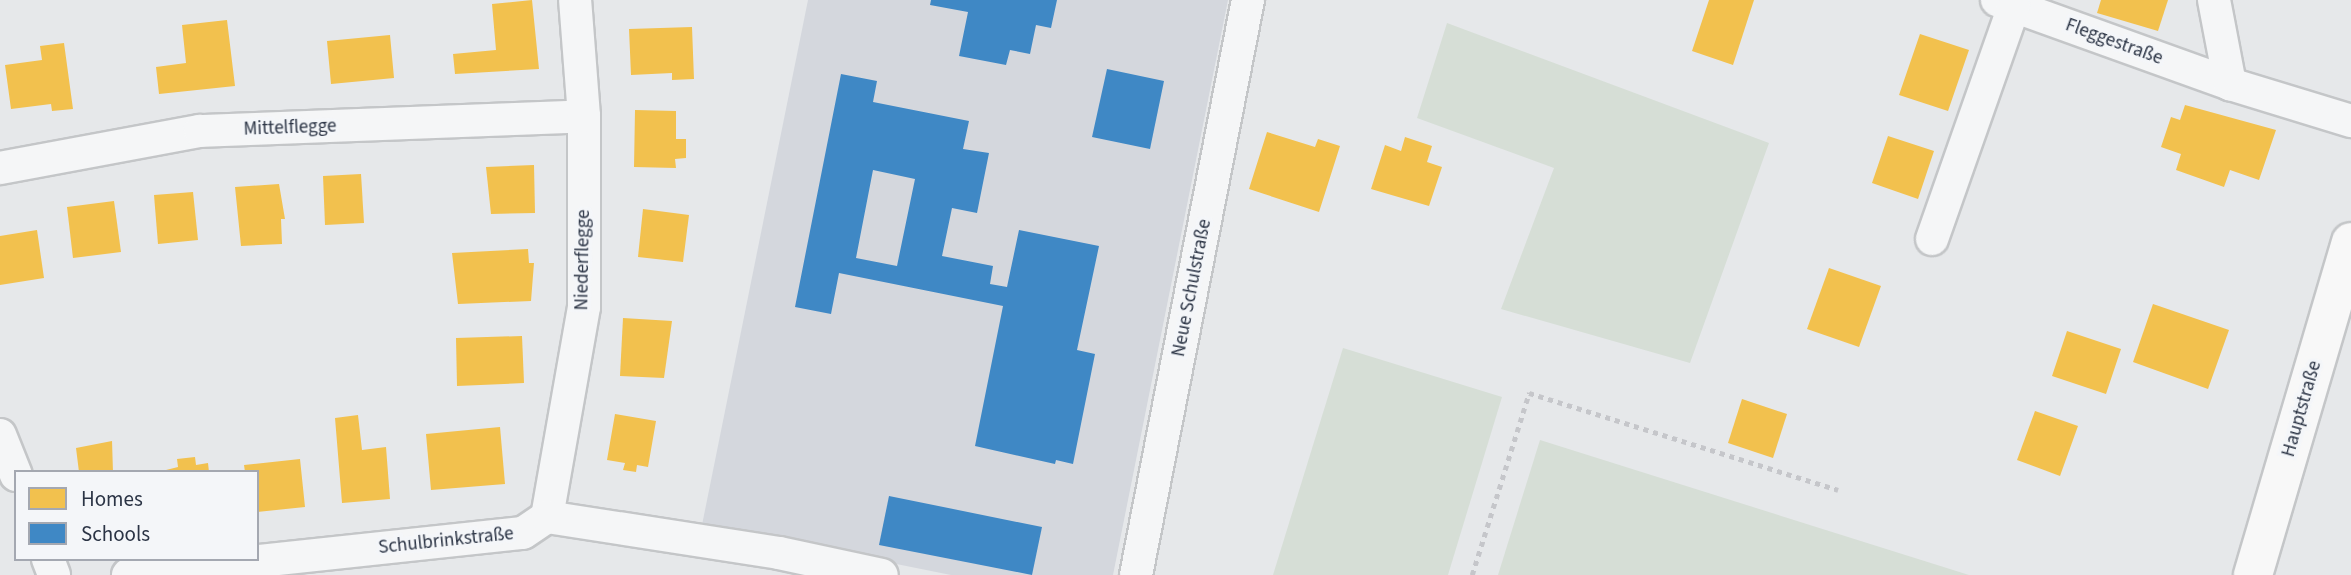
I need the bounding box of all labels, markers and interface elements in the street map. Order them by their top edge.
street label: Fleggestraße [2062,14,2166,70]
street label: Mittelflegge [243,115,337,141]
street label: Niederflegge [571,209,595,311]
street label: Neue Schulstraße [1167,217,1217,359]
street label: Hauptstraße [2277,358,2327,460]
legend [14,470,259,561]
text: Homes [81,484,143,514]
text: Schools [81,519,150,549]
street label: Schulbrinkstraße [377,523,515,559]

